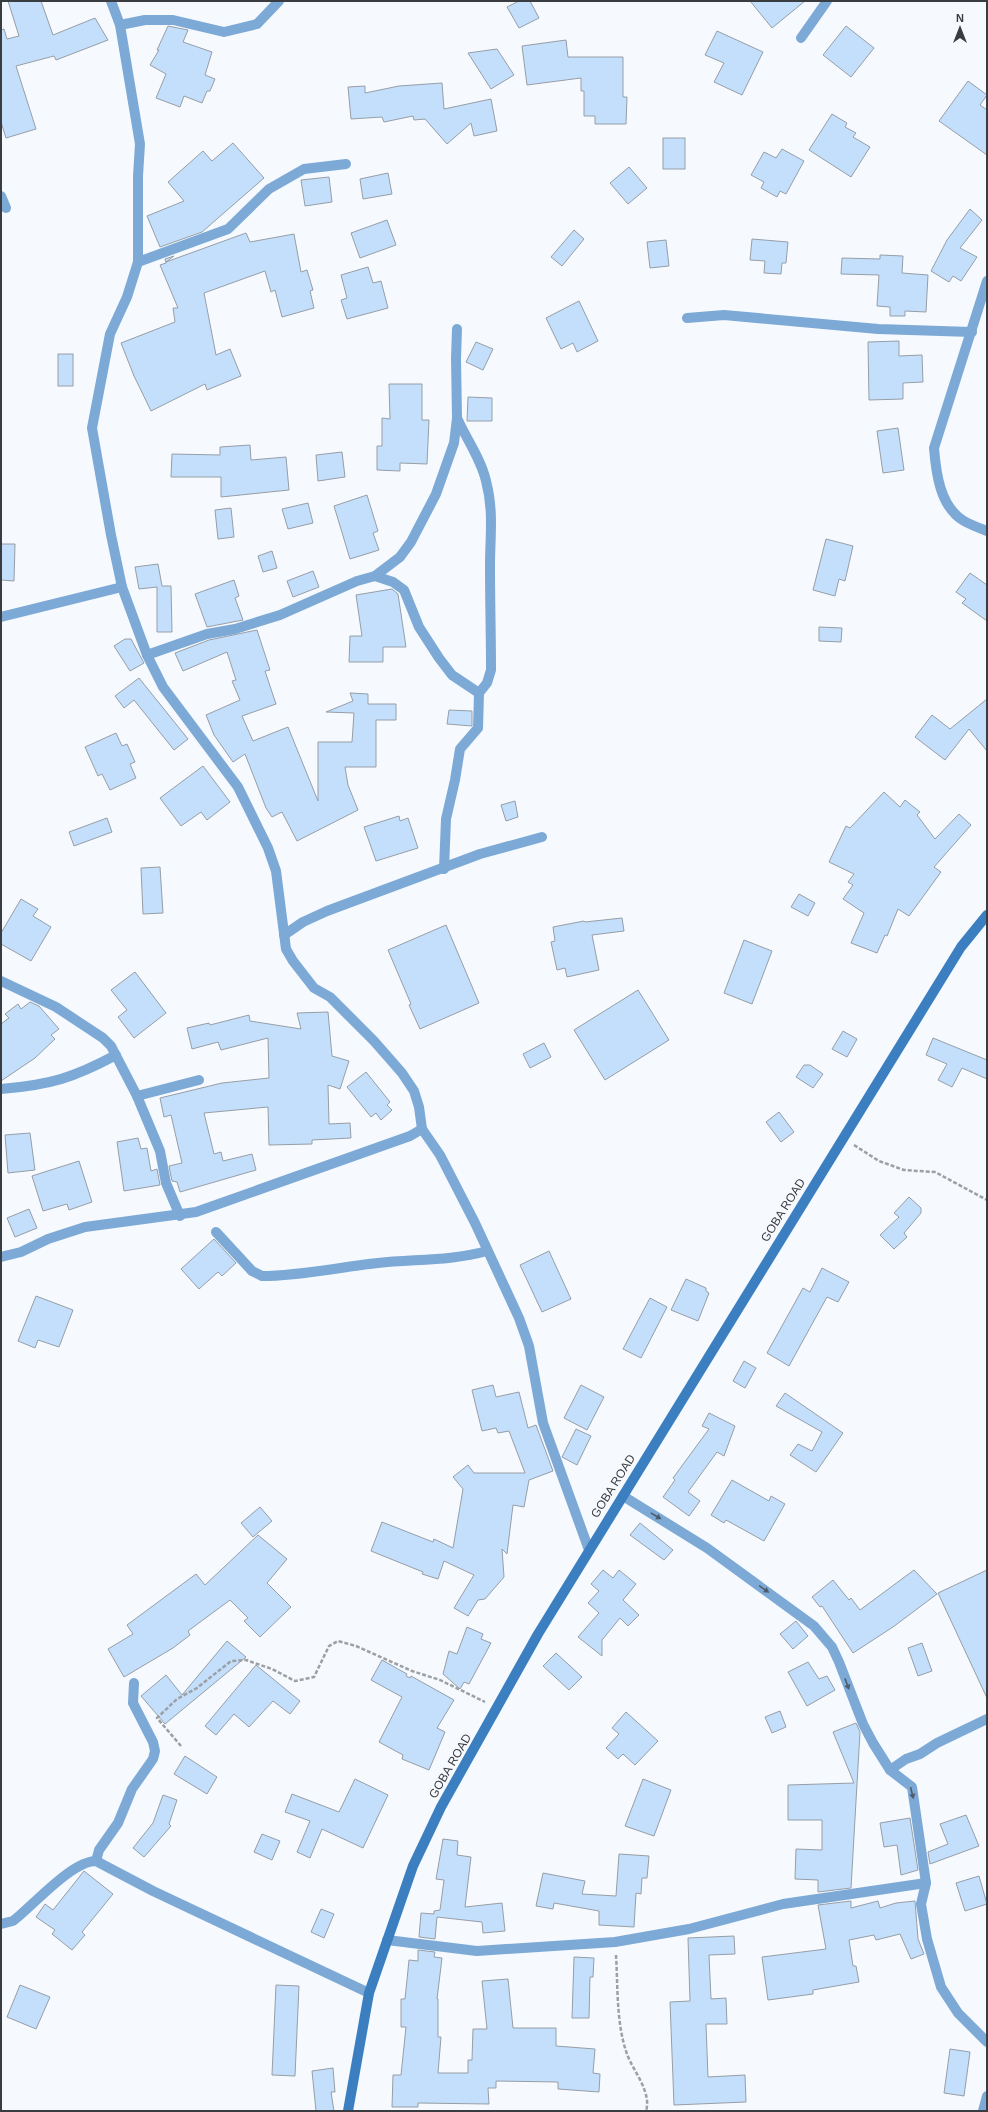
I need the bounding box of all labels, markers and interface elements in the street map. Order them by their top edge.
north arrow [940,8,980,48]
text: N [956,12,964,24]
street label: GOBA ROAD [758,1175,808,1244]
street label: GOBA ROAD [588,1451,638,1520]
one-way arrow [650,1512,662,1519]
one-way arrow [758,1585,769,1593]
one-way arrow [845,1678,851,1690]
street label: GOBA ROAD [426,1731,474,1801]
one-way arrow [910,1786,916,1799]

